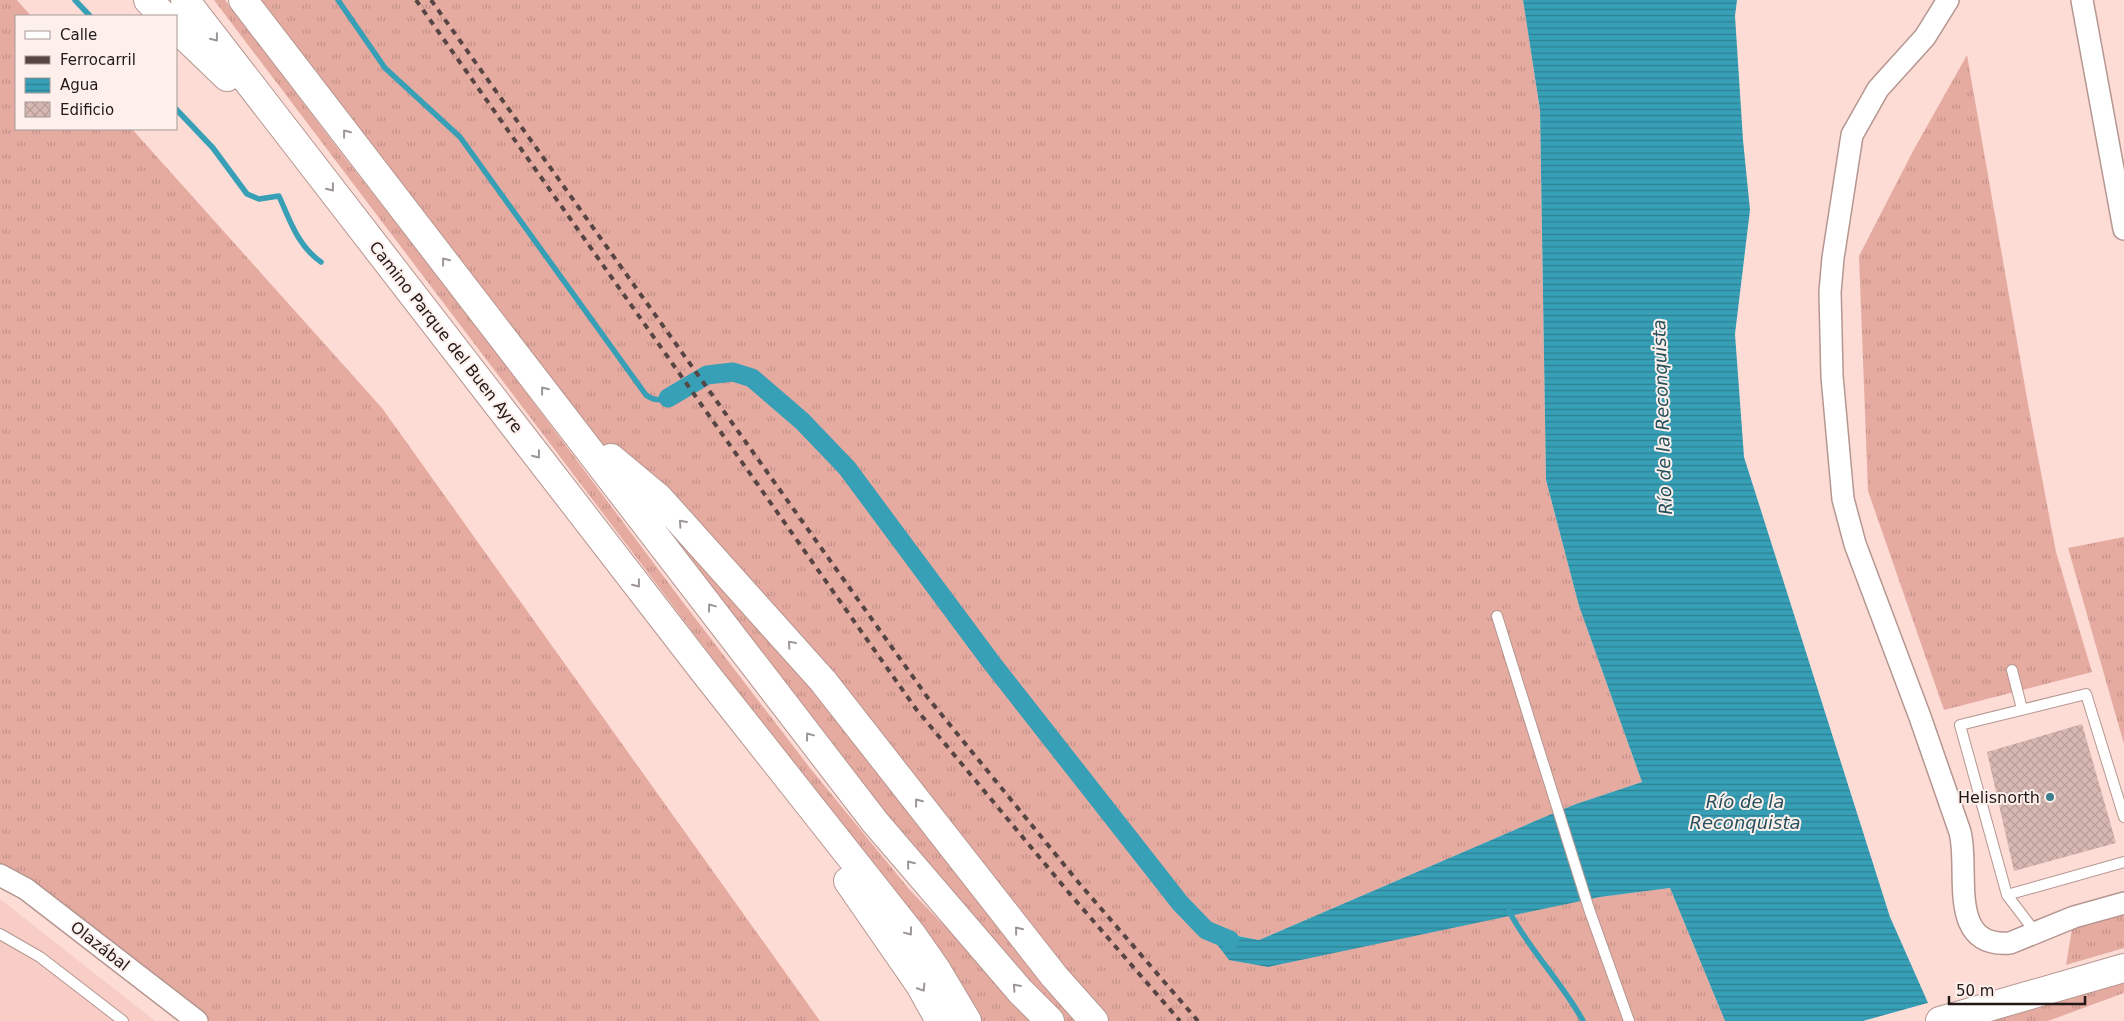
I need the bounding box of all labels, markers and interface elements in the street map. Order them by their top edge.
legend [15,15,178,130]
text: Calle [60,26,97,44]
one-way arrow [209,33,218,42]
text: Ferrocarril [60,51,136,69]
text: Agua [60,76,98,94]
text: Edificio [60,101,114,119]
one-way arrow [343,130,351,139]
one-way arrow [325,182,334,192]
street label: Camino Parque del Buen Ayre [365,238,527,436]
one-way arrow [442,257,451,267]
water label: Río de la Reconquista [1648,319,1676,515]
one-way arrow [542,387,550,396]
one-way arrow [532,449,540,458]
one-way arrow [679,520,688,529]
one-way arrow [631,578,639,587]
one-way arrow [708,604,716,613]
one-way arrow [788,641,797,650]
one-way arrow [807,733,815,742]
place label: Helisnorth [1958,788,2040,807]
water label: Río de la Reconquista [1689,791,1801,833]
marker: Helisnorth [2044,791,2056,803]
one-way arrow [915,799,923,808]
one-way arrow [906,860,915,869]
street label: Olazábal [67,917,133,975]
one-way arrow [904,926,912,935]
one-way arrow [1014,927,1023,936]
scale bar [1949,974,2085,1006]
text: 50 m [1956,982,1994,1000]
one-way arrow [915,983,925,992]
one-way arrow [1012,983,1021,992]

